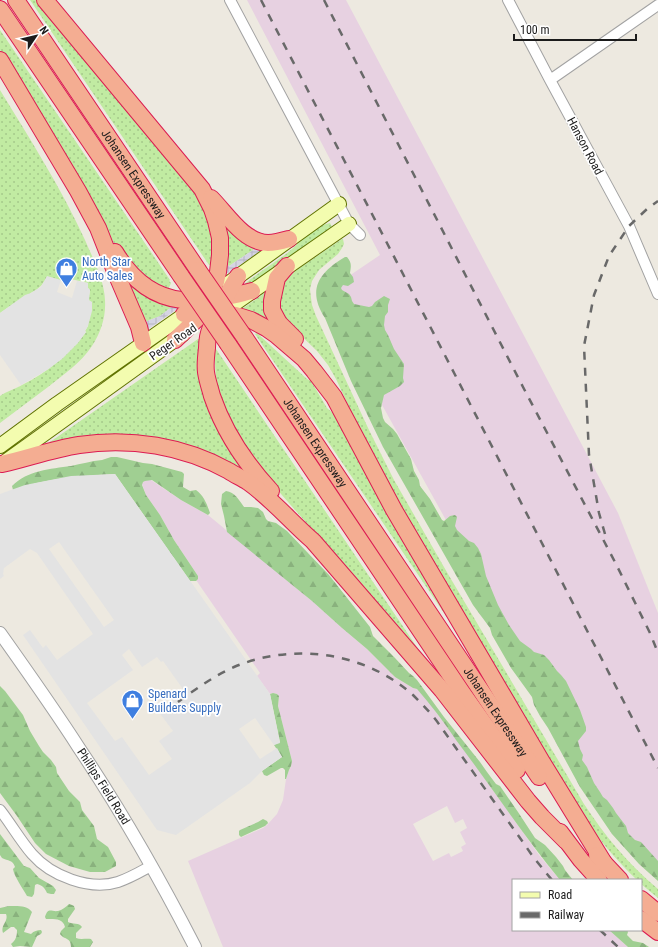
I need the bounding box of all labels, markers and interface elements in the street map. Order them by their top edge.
north arrow [16,16,56,56]
scale bar [514,16,636,42]
text: 100 m [520,23,550,37]
text: N [37,24,51,37]
street label: Hanson Road [564,115,606,177]
street label: Johansen Expressway [98,127,168,221]
place label: North Star Auto Sales [82,255,133,283]
shop icon: North Star Auto Sales [54,256,80,289]
street label: Peger Road [147,321,199,363]
street label: Johansen Expressway [280,395,350,490]
street label: Johansen Expressway [460,665,530,759]
place label: Spenard Builders Supply [148,687,221,715]
shop icon: Spenard Builders Supply [120,688,146,721]
street label: Phillips Field Road [74,746,133,827]
legend [512,879,642,931]
text: Road [548,888,572,902]
text: Railway [548,908,584,922]

